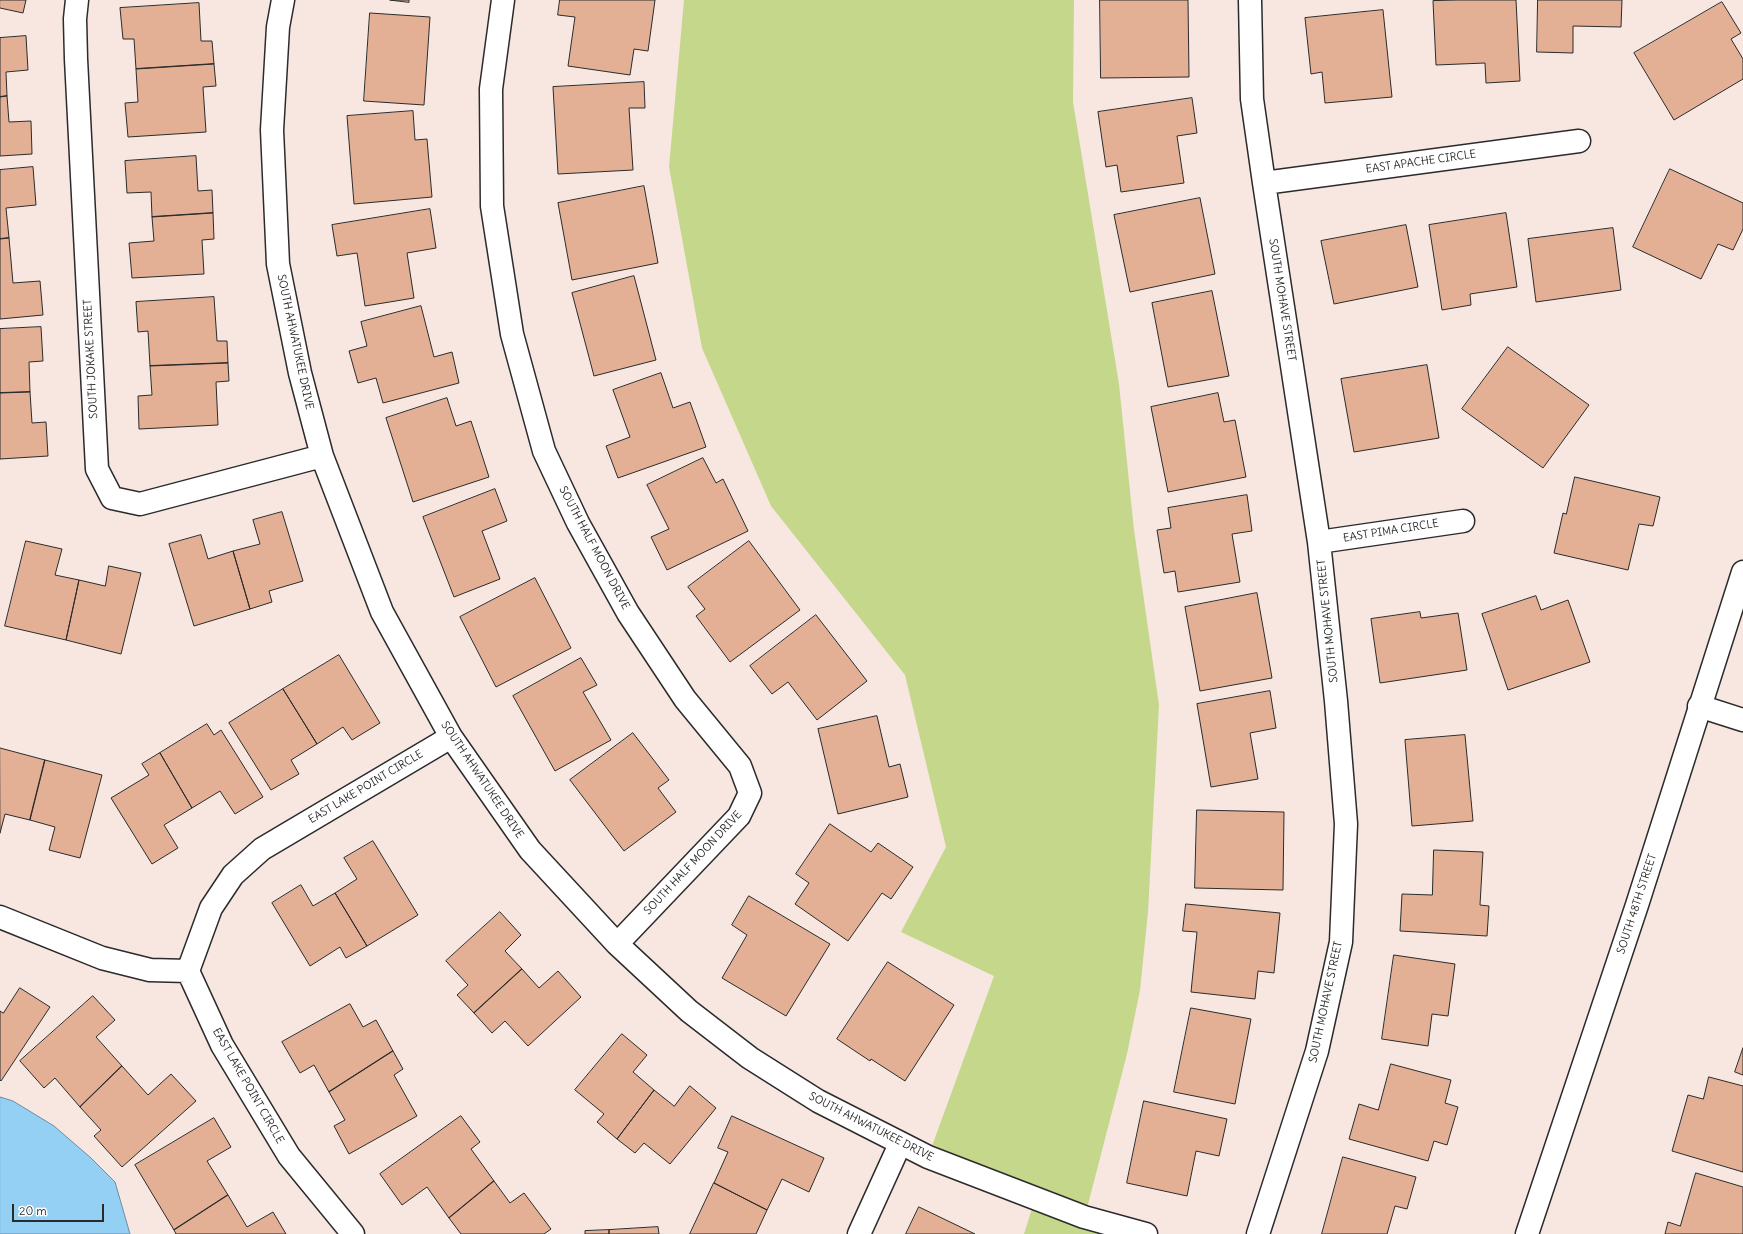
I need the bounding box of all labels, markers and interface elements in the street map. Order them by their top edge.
street label: EAST APACHE CIRCLE [1365,148,1477,176]
street label: SOUTH MOHAVE STREET [1266,238,1298,362]
street label: SOUTH AHWATUKEE DRIVE [274,273,316,411]
street label: SOUTH JOKAKE STREET [81,299,101,419]
street label: SOUTH HALF MOON DRIVE [556,484,632,612]
street label: EAST PIMA CIRCLE [1342,517,1440,545]
street label: SOUTH MOHAVE STREET [1315,559,1341,683]
street label: SOUTH AHWATUKEE DRIVE [438,719,526,841]
street label: EAST LAKE POINT CIRCLE [306,748,426,826]
street label: SOUTH HALF MOON DRIVE [641,808,745,918]
street label: SOUTH 48TH STREET [1615,852,1659,956]
street label: SOUTH MOHAVE STREET [1307,940,1345,1064]
street label: EAST LAKE POINT CIRCLE [209,1026,287,1146]
street label: SOUTH AHWATUKEE DRIVE [806,1090,936,1164]
scale bar [14,1196,106,1222]
text: 20 m [19,1203,47,1218]

